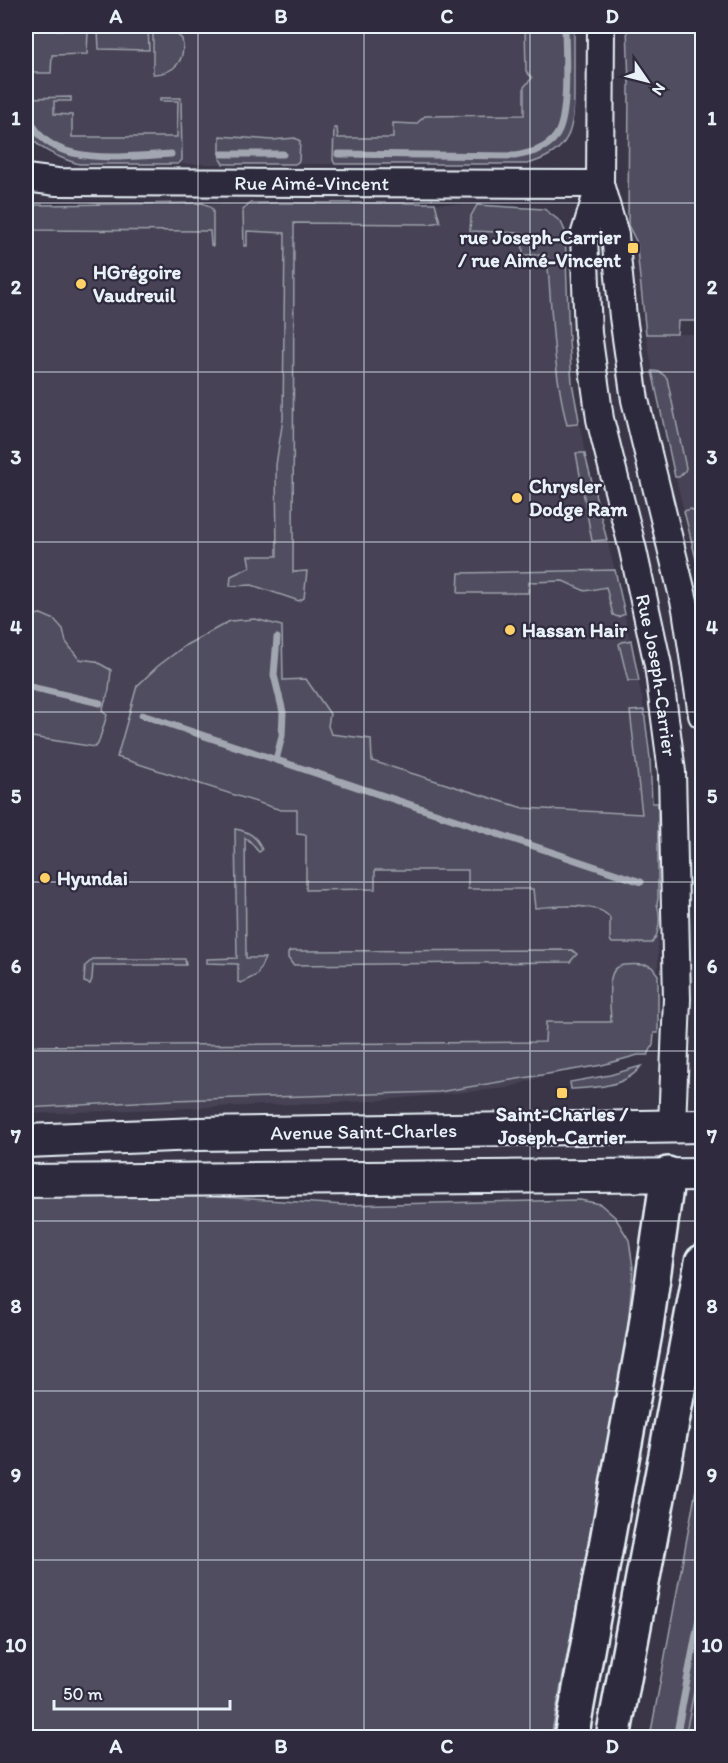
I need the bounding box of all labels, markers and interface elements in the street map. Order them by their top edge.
text: A [109,4,123,28]
text: B [275,4,288,28]
text: C [441,4,454,28]
text: D [605,4,619,28]
north arrow [617,51,677,111]
text: N [648,79,670,99]
text: 1 [11,106,21,130]
text: 1 [707,106,717,130]
street label: Rue Aimé-Vincent [234,171,390,195]
place label: rue Joseph-Carrier / rue Aimé-Vincent [457,225,622,272]
marker: rue Joseph-Carrier / rue Aimé-Vincent [626,241,640,255]
place label: HGrégoire Vaudreuil [93,260,182,307]
text: 2 [11,275,22,299]
text: 2 [707,275,718,299]
marker: HGrégoire Vaudreuil [74,277,88,291]
text: 3 [11,445,22,469]
text: 3 [707,445,718,469]
place label: Chrysler Dodge Ram [529,474,627,522]
marker: Chrysler Dodge Ram [510,491,524,505]
street label: Rue Joseph-Carrier [631,592,682,758]
text: 4 [10,615,22,639]
text: 4 [706,615,718,639]
place label: Hassan Hair [522,618,628,642]
marker: Hassan Hair [503,623,517,637]
text: 5 [11,784,22,808]
text: 5 [707,784,718,808]
place label: Hyundai [57,866,128,891]
marker: Hyundai [38,871,52,885]
text: 6 [11,954,22,978]
text: 6 [707,954,718,978]
marker: Saint-Charles / Joseph-Carrier [555,1086,569,1100]
place label: Saint-Charles / Joseph-Carrier [496,1102,629,1150]
street label: Avenue Saint-Charles [270,1118,457,1145]
text: 7 [10,1124,21,1148]
text: 7 [706,1124,717,1148]
text: 8 [11,1294,22,1318]
text: 8 [707,1294,718,1318]
text: 9 [11,1463,21,1487]
text: 9 [707,1463,717,1487]
text: 10 [5,1633,27,1657]
text: 10 [701,1633,723,1657]
scale bar [54,1673,230,1711]
text: 50 m [63,1683,103,1705]
text: A [109,1734,123,1758]
text: B [275,1734,288,1758]
text: C [441,1734,454,1758]
text: D [605,1734,619,1758]

